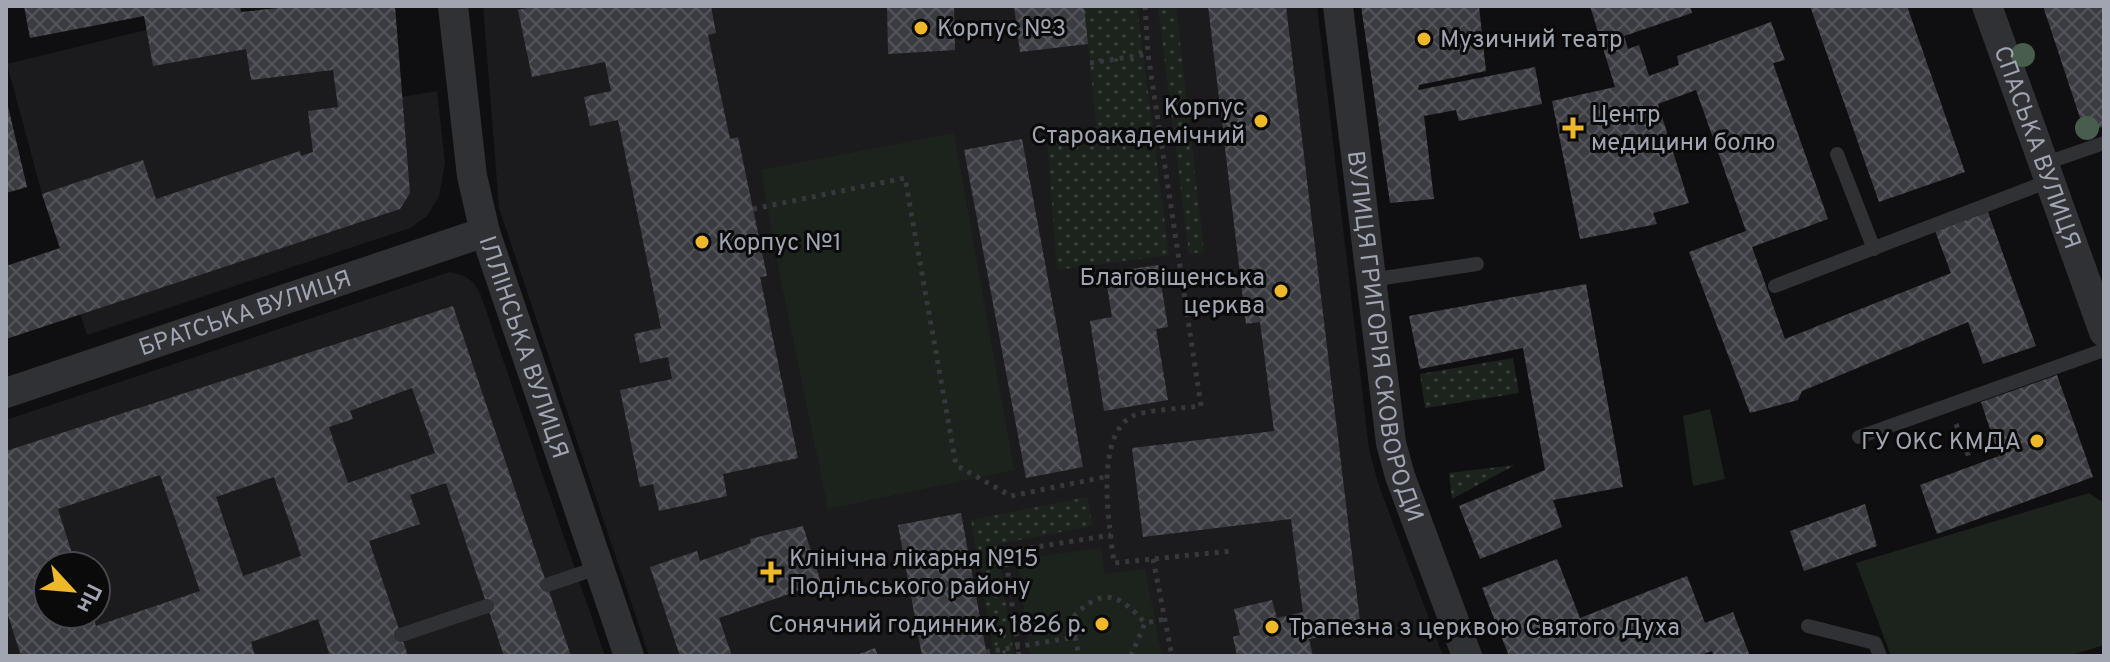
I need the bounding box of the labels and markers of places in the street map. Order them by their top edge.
place label: Корпус №3 [937,15,1066,45]
marker: Корпус №3 [912,19,930,37]
place label: Музичний театр [1440,26,1623,56]
marker: Музичний театр [1415,30,1433,48]
place label: Корпус Староакадемічний [1031,94,1245,152]
place label: Центр медицини болю [1591,101,1776,159]
marker: Корпус Староакадемічний [1252,112,1270,130]
marker: Центр медицини болю [1562,117,1584,139]
place label: Корпус №1 [718,229,842,259]
marker: Корпус №1 [693,233,711,251]
place label: Благовіщенська церква [1080,264,1265,322]
marker: Благовіщенська церква [1272,282,1290,300]
place label: ГУ ОКС КМДА [1861,428,2021,458]
marker: ГУ ОКС КМДА [2028,432,2046,450]
place label: Клінічна лікарня №15 Подільського району [789,545,1039,603]
marker: Клінічна лікарня №15 Подільського району [760,561,782,583]
place label: Сонячний годинник, 1826 р. [768,611,1086,641]
place label: Трапезна з церквою Святого Духа [1288,614,1680,644]
marker: Сонячний годинник, 1826 р. [1093,615,1111,633]
marker: Трапезна з церквою Святого Духа [1263,618,1281,636]

